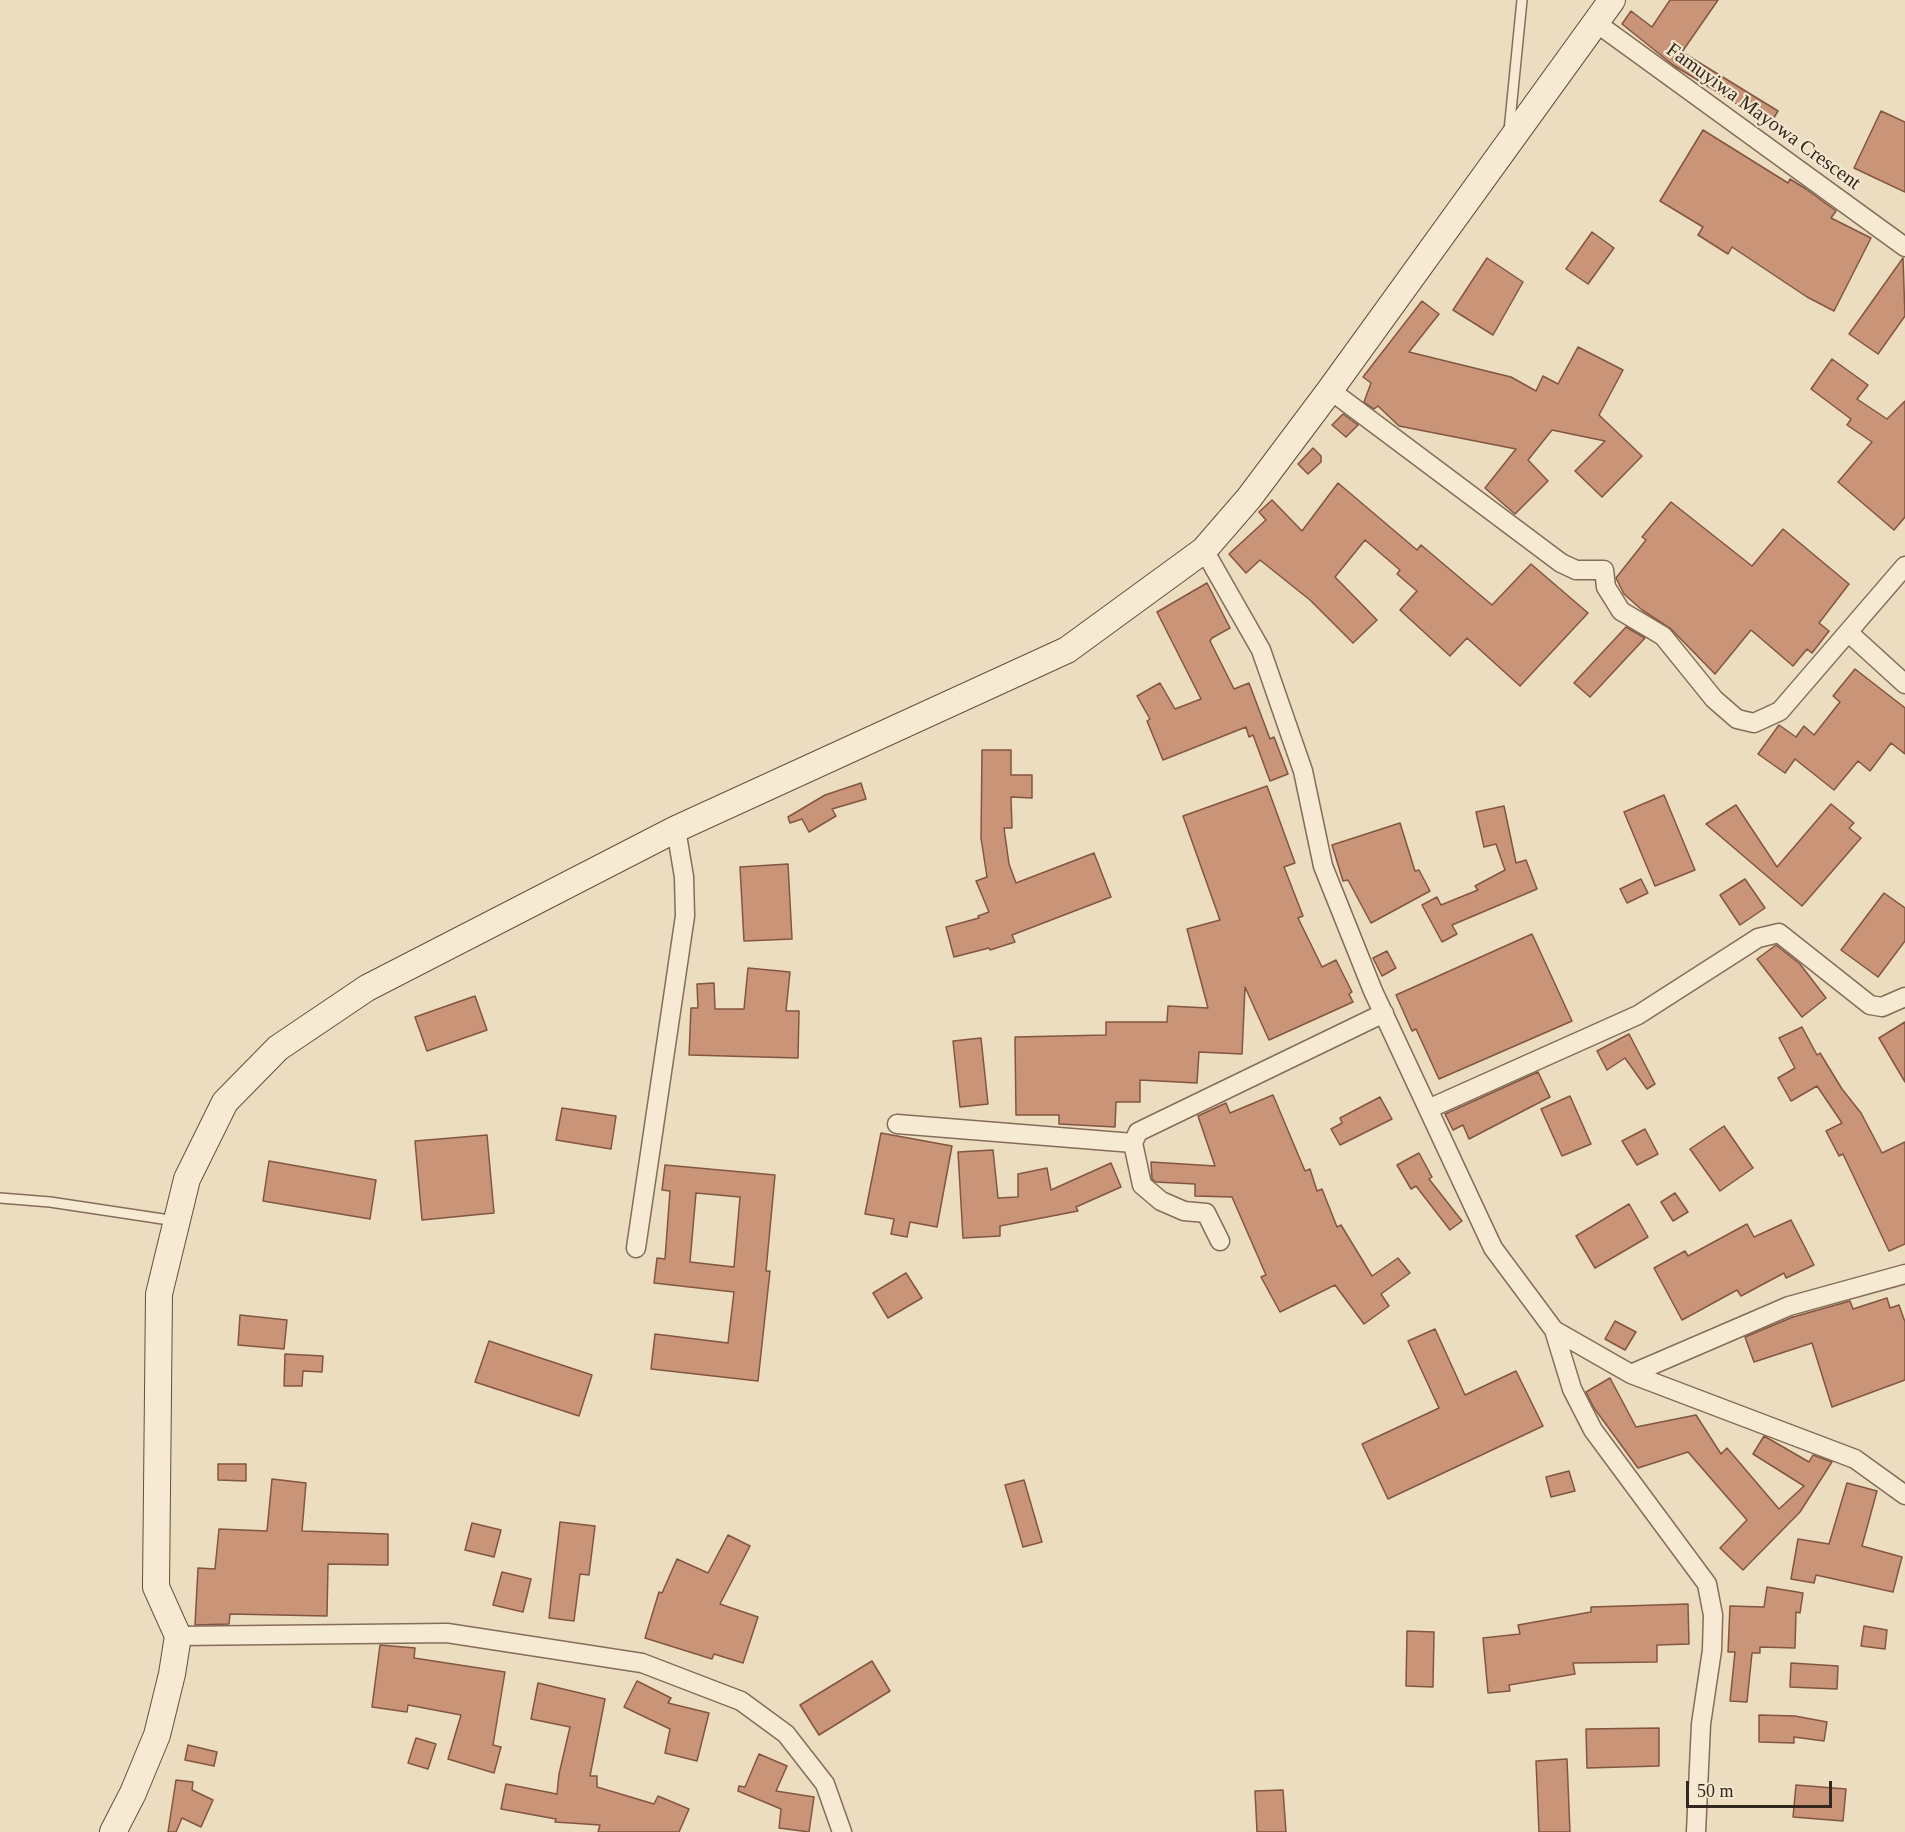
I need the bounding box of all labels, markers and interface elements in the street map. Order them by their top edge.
street label: Famuyiwa Mayowa Crescent [1661,38,1865,196]
scale bar [1689,1769,1834,1807]
text: 50 m [1697,1781,1734,1801]

